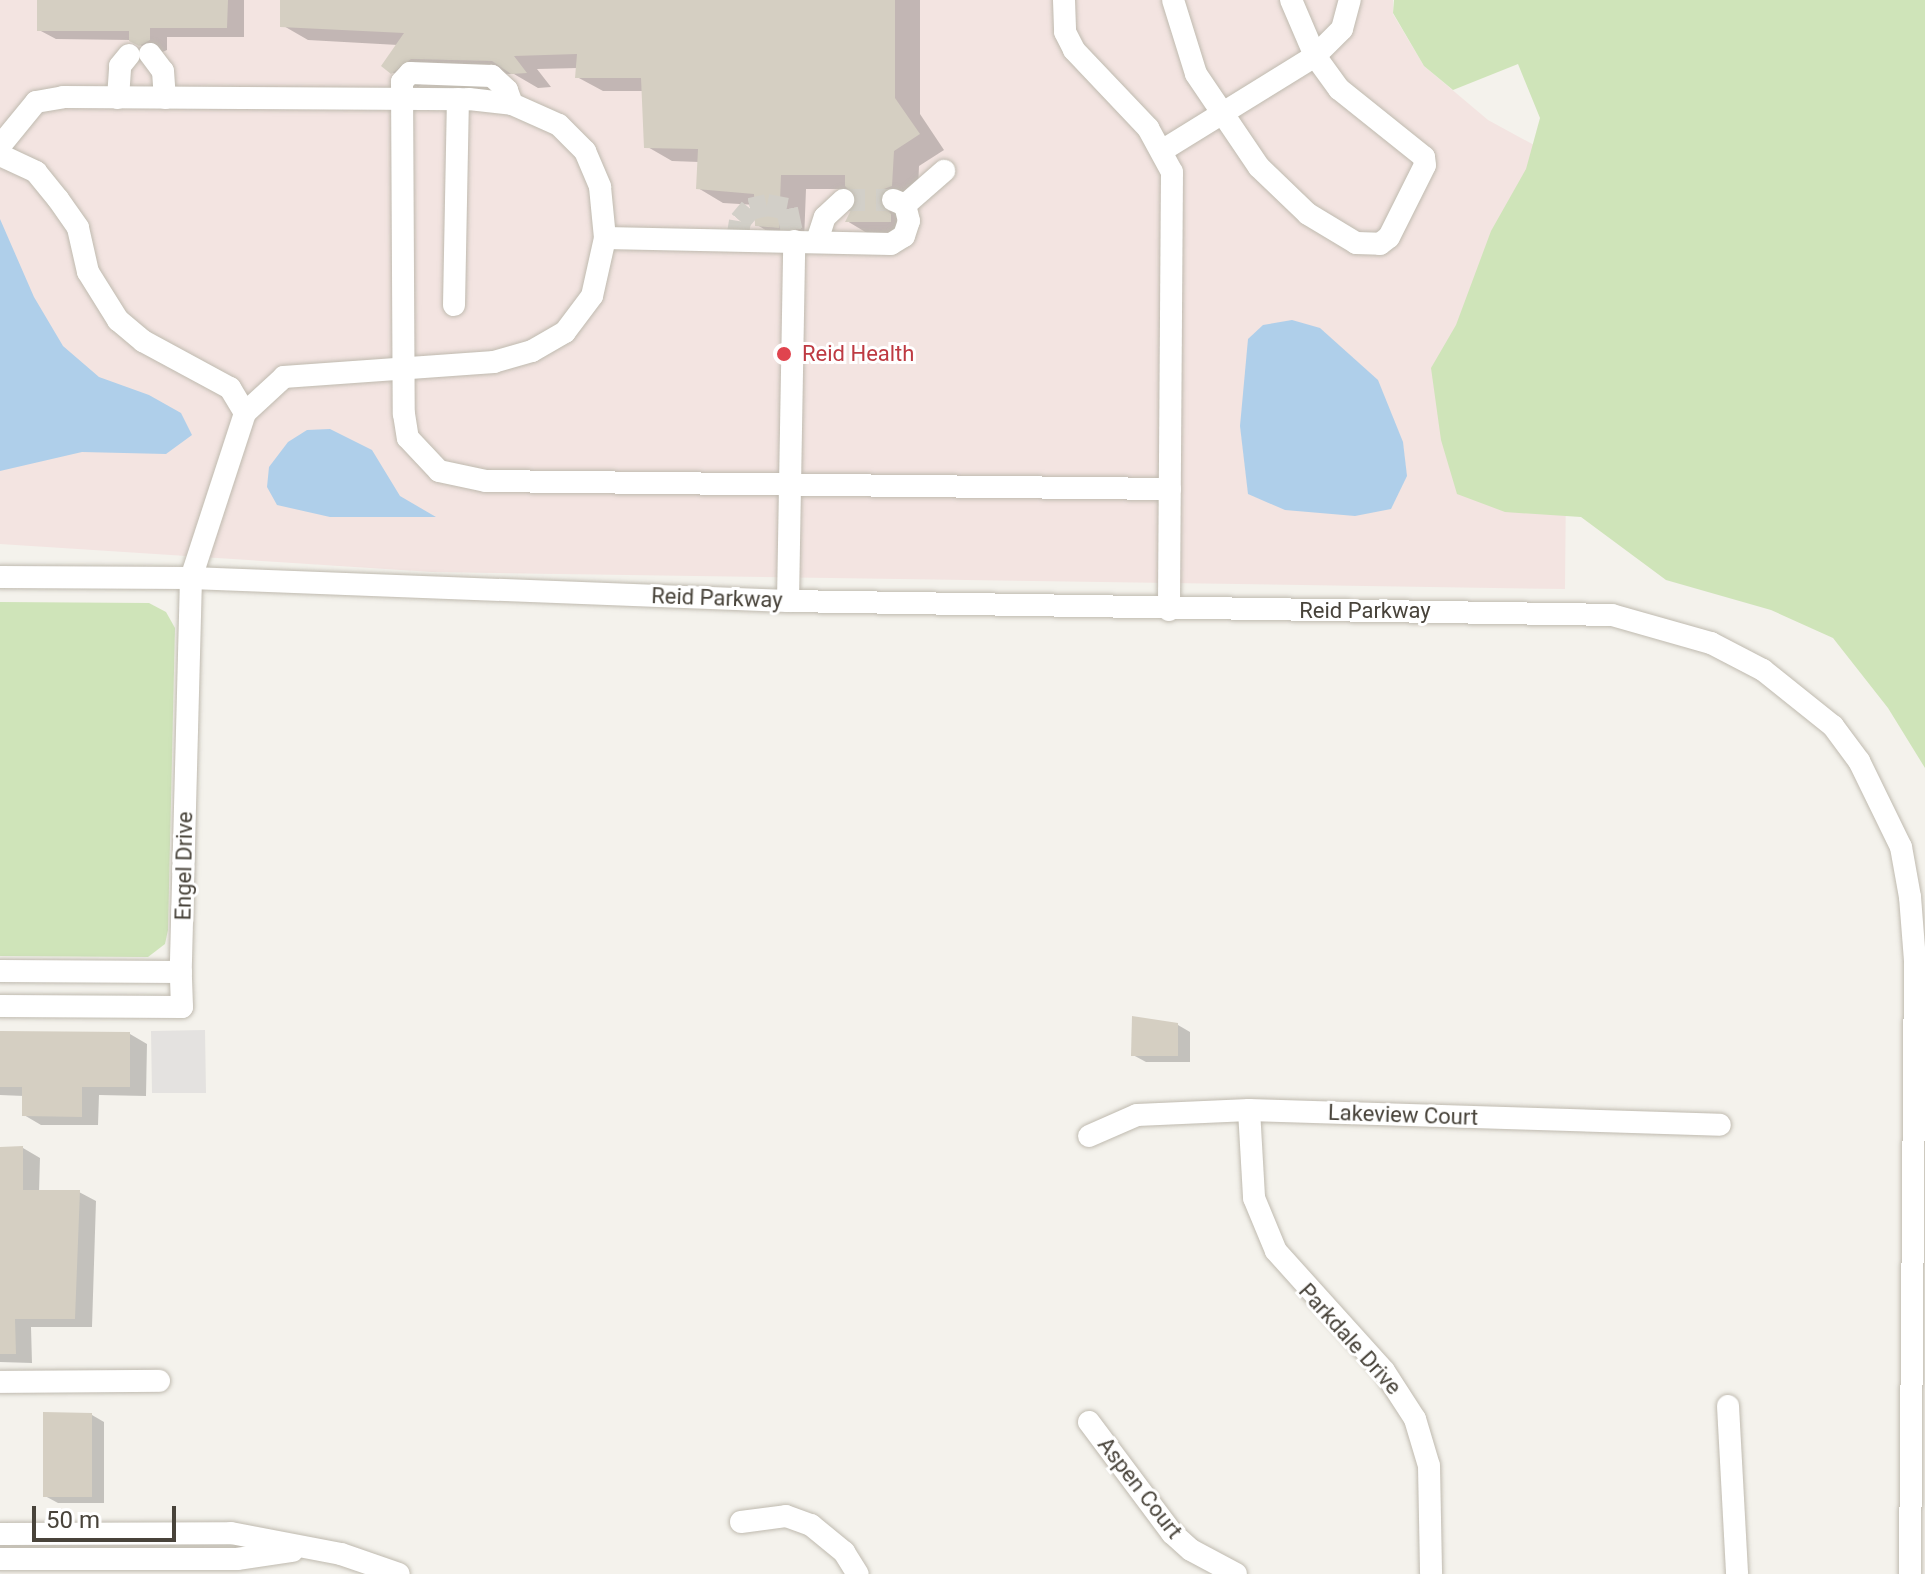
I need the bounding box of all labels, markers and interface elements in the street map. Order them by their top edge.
place label: Reid Health [802,341,914,367]
marker: Reid Health [773,343,795,365]
street label: Reid Parkway [651,583,783,613]
street label: Reid Parkway [1299,598,1431,624]
street label: Engel Drive [170,811,198,921]
street label: Lakeview Court [1328,1099,1478,1131]
street label: Parkdale Drive [1293,1278,1407,1400]
street label: Aspen Court [1092,1432,1188,1544]
scale bar [36,1490,180,1540]
text: 50 m [46,1506,100,1534]

